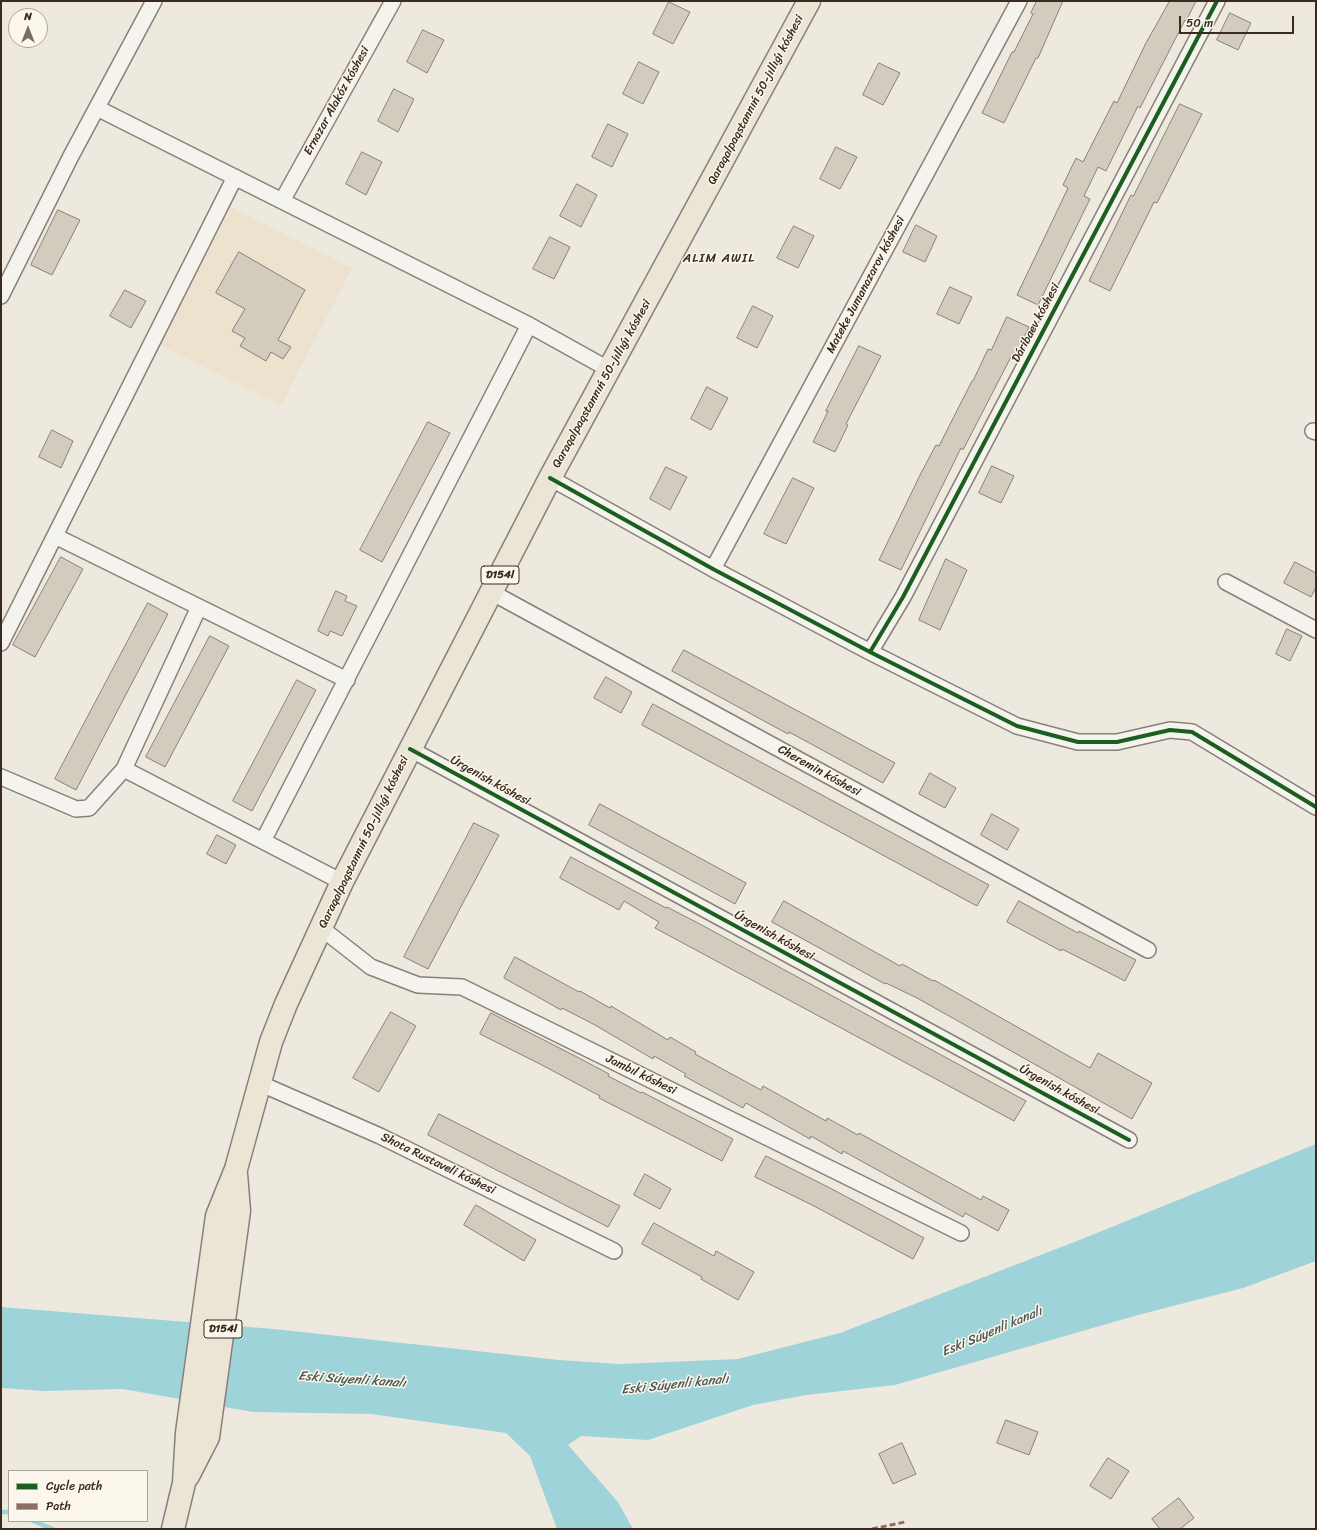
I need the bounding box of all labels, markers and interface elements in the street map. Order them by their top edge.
text: N [24,7,32,26]
north arrow [8,8,48,48]
scale bar [1181,8,1296,34]
text: 50 m [1186,12,1213,34]
street label: Qaraqalpaqstannıń 50-jıllıǵı kóshesi [705,13,807,187]
street label: Ernazar Alakóz kóshesi [301,44,373,158]
street label: Mateke Jumanazarov kóshesi [824,214,908,356]
district label: ALIM AWIL [684,251,754,267]
street label: Dáribaev kóshesi [1009,281,1063,365]
street label: Qaraqalpaqstannıń 50-jıllıǵı kóshesi [550,297,654,471]
road number: D154l [481,566,519,584]
street label: Cheremin kóshesi [775,742,863,800]
street label: Qaraqalpaqstannıń 50-jıllıǵı kóshesi [316,753,412,931]
street label: Úrgenish kóshesi [448,753,532,809]
street label: Úrgenish kóshesi [732,908,816,964]
street label: Jambıl kóshesi [604,1052,678,1098]
street label: Úrgenish kóshesi [1017,1062,1101,1118]
street label: Shota Rustaveli kóshesi [379,1130,497,1198]
water label: Eski Súyenli kanalı [939,1304,1045,1360]
road number: D154l [204,1320,242,1338]
water label: Eski Súyenli kanalı [298,1368,406,1392]
water label: Eski Súyenli kanalı [621,1372,729,1398]
legend [8,1470,148,1522]
text: Cycle path [46,1475,102,1497]
text: Path [46,1495,71,1517]

